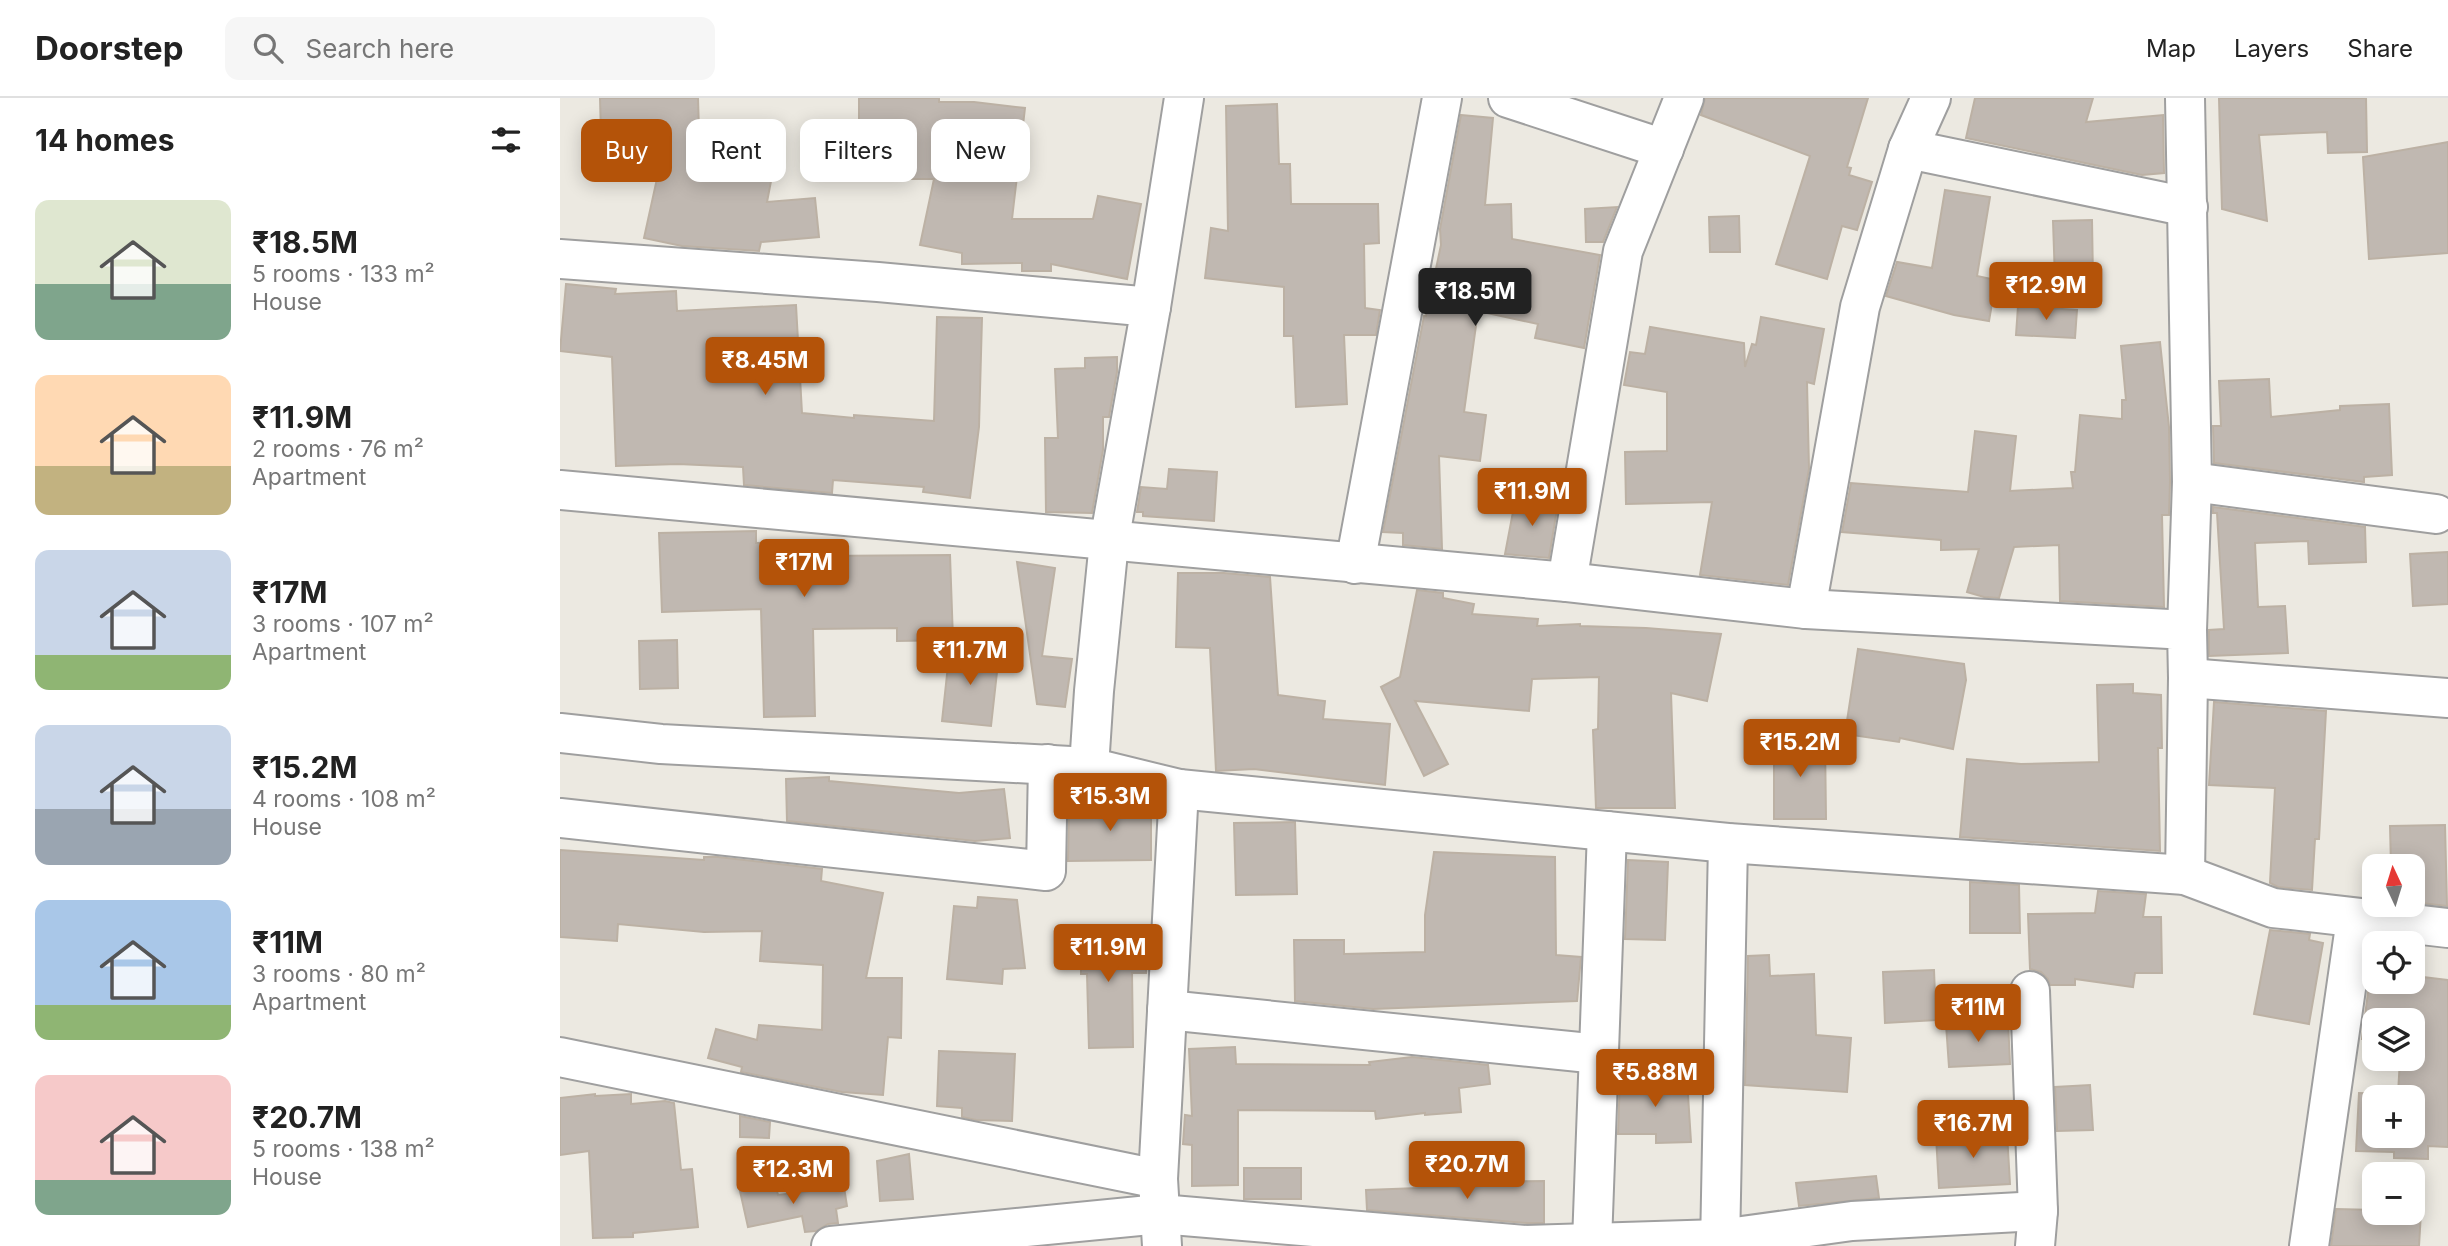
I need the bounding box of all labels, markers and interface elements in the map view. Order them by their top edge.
search box [225,17,715,80]
text: Doorstep [35,28,183,68]
icon: search [249,29,287,67]
text: Search here [305,33,454,64]
text: Map [2146,34,2196,63]
text: Layers [2234,34,2309,63]
text: Share [2347,34,2413,63]
chip: Buy [581,119,672,182]
chip: Rent [686,119,786,182]
chip: Filters [800,119,917,182]
chip: New [931,119,1030,182]
icon: filters [487,121,525,159]
text: 14 homes [35,122,174,158]
text: ₹18.5M [252,224,358,260]
icon: home [91,228,175,312]
text: 5 rooms · 133 m² [252,260,435,288]
pin: ₹12.9M [1989,262,2103,322]
pin: ₹18.5M [1418,268,1532,328]
text: ₹12.9M [2005,271,2087,299]
text: ₹18.5M [1434,277,1516,305]
text: House [252,288,322,316]
pin: ₹8.45M [708,338,822,397]
text: ₹8.45M [722,346,809,374]
text: ₹11.9M [252,399,352,435]
icon: home [91,403,175,487]
text: 2 rooms · 76 m² [252,435,424,463]
text: Apartment [252,463,366,491]
pin: ₹11.9M [1475,468,1589,528]
text: ₹11.9M [1494,477,1570,505]
pin: ₹17M [763,540,845,599]
text: ₹17M [775,548,833,576]
text: ₹17M [252,574,327,610]
icon: home [91,578,175,662]
text: 3 rooms · 107 m² [252,610,434,638]
pin: ₹11.7M [913,628,1027,687]
text: ₹11.7M [933,636,1007,664]
text: Apartment [252,638,366,666]
pin: ₹15.2M [1743,720,1857,779]
text: ₹15.2M [1760,728,1840,756]
text: ₹15.2M [252,749,357,785]
icon: home [91,753,175,837]
pin: ₹15.3M [1053,774,1167,833]
text: ₹15.3M [1070,782,1150,810]
text: 4 rooms · 108 m² [252,785,436,813]
text: House [252,813,322,841]
north arrow [2362,854,2426,917]
map controls [2362,854,2425,1225]
text: ₹11M [252,924,323,960]
pin: ₹11.9M [1051,924,1165,984]
icon: home [91,928,175,1012]
button: locate [2362,931,2425,994]
text: ₹11.9M [1070,933,1146,961]
text: 3 rooms · 80 m² [252,960,426,988]
pin: ₹11M [1937,984,2019,1044]
text: Apartment [252,988,366,1016]
text: ₹11M [1951,993,2005,1021]
button: layers [2362,1008,2425,1071]
pin: ₹5.88M [1598,1049,1712,1109]
text: ₹5.88M [1612,1058,1698,1086]
button: + [2362,1085,2425,1148]
text: ₹20.7M [252,1099,362,1135]
pin: ₹16.7M [1916,1100,2030,1160]
icon: home [91,1103,175,1187]
text: ₹16.7M [1933,1109,2013,1137]
text: 5 rooms · 138 m² [252,1135,435,1163]
pin: ₹20.7M [1410,1142,1524,1201]
pin: ₹12.3M [736,1146,850,1206]
text: ₹20.7M [1425,1150,1509,1178]
text: ₹12.3M [753,1155,833,1183]
button: − [2362,1162,2425,1225]
text: House [252,1163,322,1191]

